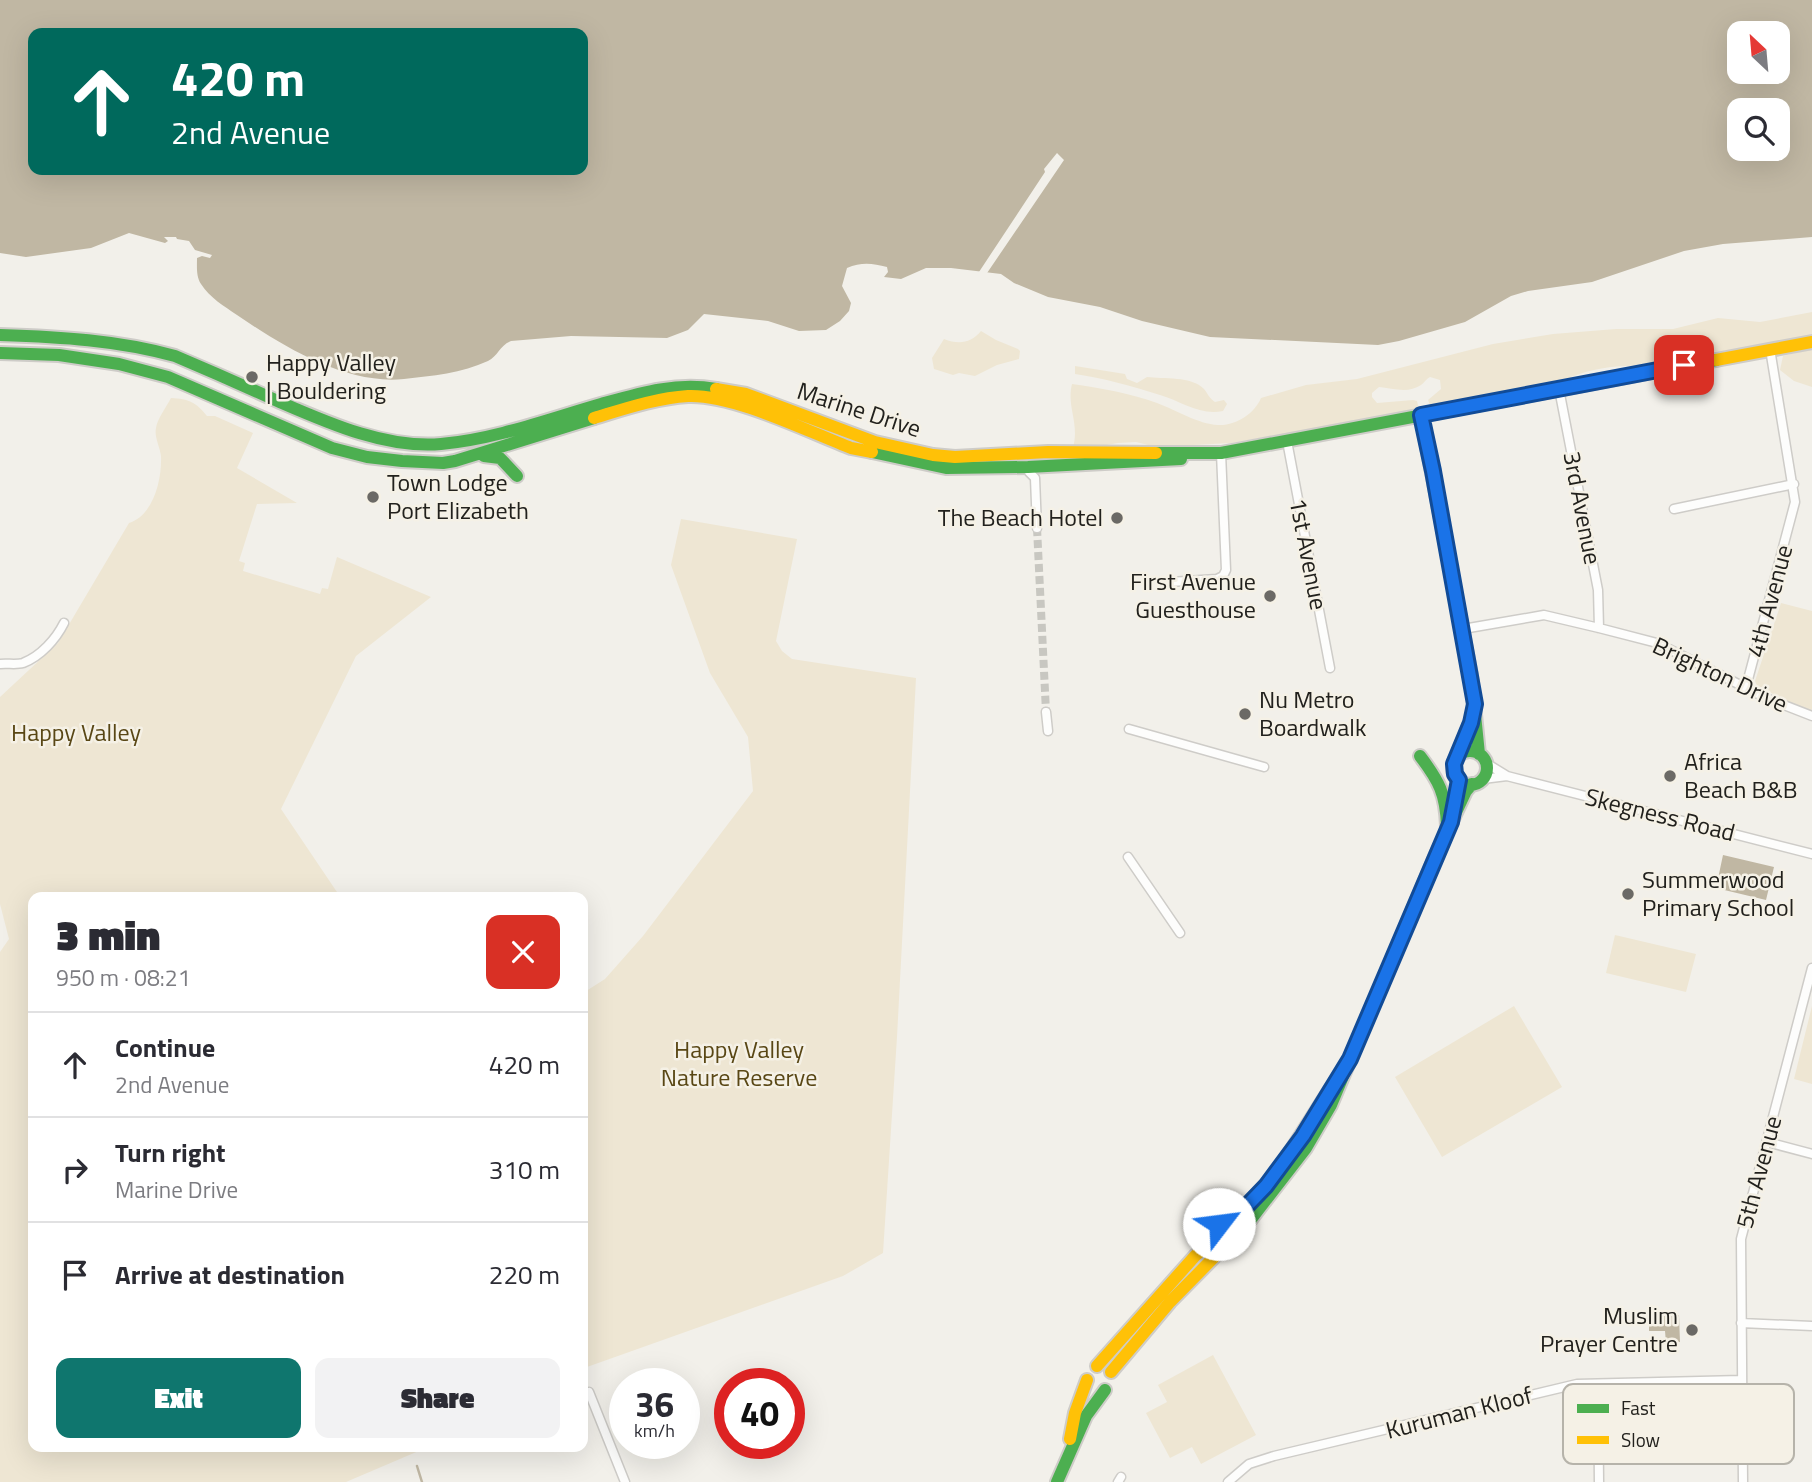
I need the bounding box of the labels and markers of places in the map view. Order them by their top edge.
pin [1654,335,1714,395]
place label: Happy Valley | Bouldering [266,344,397,408]
marker: Happy Valley | Bouldering [244,369,260,385]
place label: Town Lodge Port Elizabeth [387,464,529,528]
marker: Town Lodge Port Elizabeth [365,489,381,505]
place label: The Beach Hotel [938,499,1103,535]
marker: The Beach Hotel [1109,510,1125,526]
place label: First Avenue Guesthouse [1130,563,1256,627]
marker: First Avenue Guesthouse [1262,588,1278,604]
place label: Nu Metro Boardwalk [1259,681,1367,745]
marker: Nu Metro Boardwalk [1237,706,1253,722]
place label: Africa Beach B&B [1684,743,1798,807]
marker: Africa Beach B&B [1662,768,1678,784]
place label: Summerwood Primary School [1642,861,1794,925]
marker: Summerwood Primary School [1620,886,1636,902]
place label: Muslim Prayer Centre [1540,1297,1678,1361]
marker: Muslim Prayer Centre [1684,1322,1700,1338]

